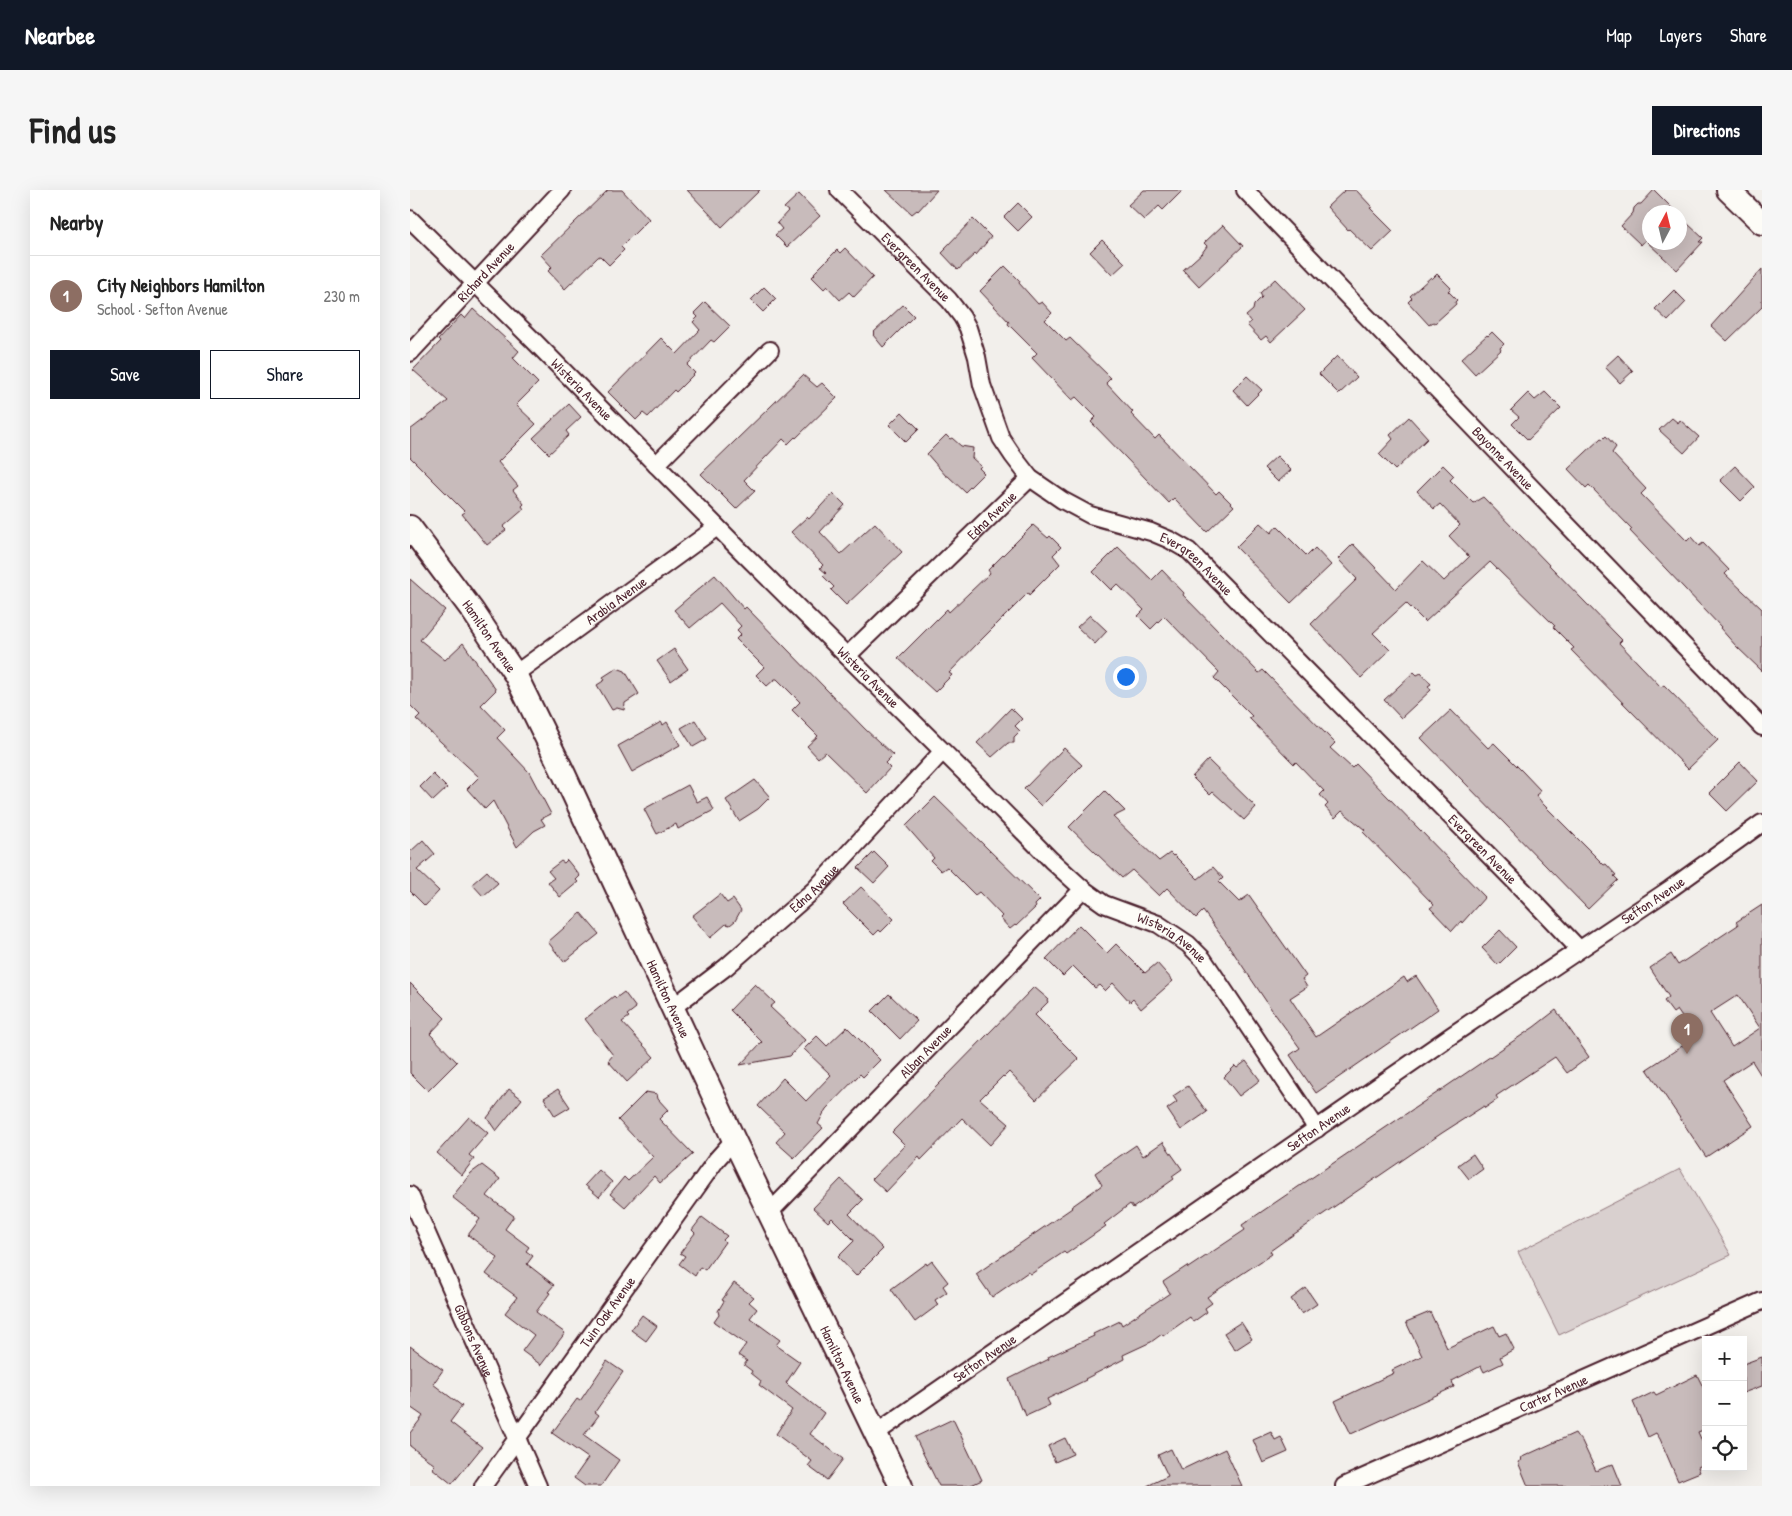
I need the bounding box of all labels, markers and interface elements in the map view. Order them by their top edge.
text: Nearbee [25,19,95,51]
text: Map [1606,23,1632,48]
text: Layers [1660,23,1702,48]
text: Share [1730,23,1767,48]
button: Directions [1652,106,1762,155]
text: Find us [30,107,116,154]
north arrow [1642,205,1687,250]
text: Nearby [50,208,103,237]
street label: Evergreen Avenue [878,228,956,306]
street label: Richard Avenue [452,237,518,306]
text: City Neighbors Hamilton [97,272,265,298]
text: 1 [63,285,69,307]
text: 230 m [324,285,360,307]
text: School · Sefton Avenue [97,298,228,320]
button: Save [50,350,200,399]
button: Share [210,350,360,399]
street label: Wisteria Avenue [547,354,617,425]
street label: Bayonne Avenue [1468,422,1539,494]
street label: Edna Avenue [963,486,1021,543]
street label: Evergreen Avenue [1157,527,1238,600]
street label: Arabia Avenue [582,571,650,629]
street label: Hamilton Avenue [458,595,521,676]
street label: Wisteria Avenue [833,642,904,712]
your location [1113,664,1139,690]
street label: Evergreen Avenue [1444,810,1522,888]
street label: Edna Avenue [785,859,843,916]
street label: Sefton Avenue [1617,871,1688,928]
street label: Wisteria Avenue [1135,907,1212,967]
street label: Hamilton Avenue [643,957,695,1041]
pin: 1 [1671,1013,1703,1054]
street label: Alban Avenue [895,1020,956,1082]
street label: Sefton Avenue [1283,1098,1354,1155]
street label: Twin Oak Avenue [575,1272,639,1351]
street label: Gibbons Avenue [450,1301,499,1380]
street label: Hamilton Avenue [816,1322,870,1407]
street label: Sefton Avenue [949,1329,1020,1386]
map controls [1702,1336,1747,1471]
button: + [1702,1336,1747,1381]
street label: Carter Avenue [1516,1369,1591,1416]
button: − [1702,1381,1747,1426]
button: locate [1702,1426,1747,1471]

